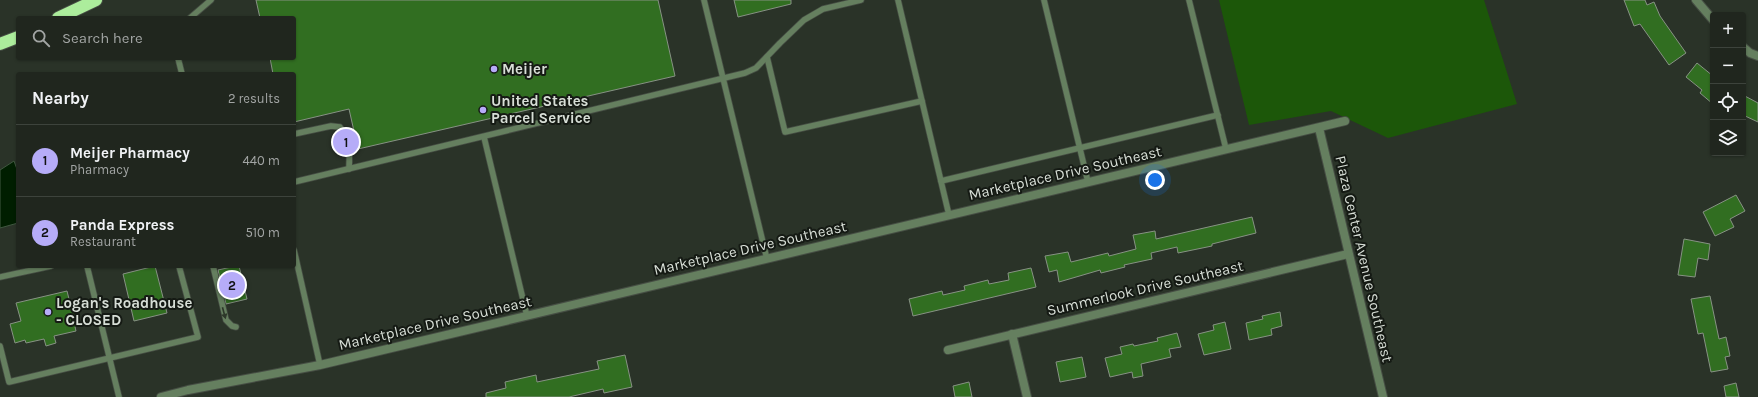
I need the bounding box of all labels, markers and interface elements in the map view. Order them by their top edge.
map controls [1710,12,1746,156]
button: + [1710,12,1746,48]
search box [16,16,296,60]
icon: search [30,27,52,49]
text: Search here [62,29,143,47]
button: − [1710,48,1746,84]
place label: Meijer [502,60,547,78]
marker: Meijer [489,64,499,74]
button: locate [1710,84,1746,120]
text: Nearby [32,88,89,108]
text: 2 results [228,91,280,106]
place label: United States Parcel Service [491,92,591,127]
marker: United States Parcel Service [478,105,488,115]
button: layers [1710,120,1746,156]
pin: 1 [333,127,359,157]
street label: Marketplace Drive Southeast [967,142,1164,204]
text: Meijer Pharmacy [70,144,190,162]
text: 1 [43,153,47,168]
text: 440 m [243,153,280,168]
street label: Plaza Center Avenue Southeast [1331,154,1397,364]
text: Pharmacy [70,162,129,177]
your location [1145,170,1165,190]
text: Panda Express [70,216,175,234]
street label: Marketplace Drive Southeast [652,217,849,279]
text: 2 [41,225,49,240]
text: 510 m [245,225,280,240]
text: Restaurant [70,234,136,249]
street label: Summerlook Drive Southeast [1045,257,1245,319]
pin: 2 [219,270,245,300]
street label: Marketplace Drive Southeast [337,292,534,354]
place label: Logan's Roadhouse - CLOSED [56,294,192,329]
marker: Logan's Roadhouse - CLOSED [43,307,53,317]
one-way arrow [221,307,227,319]

